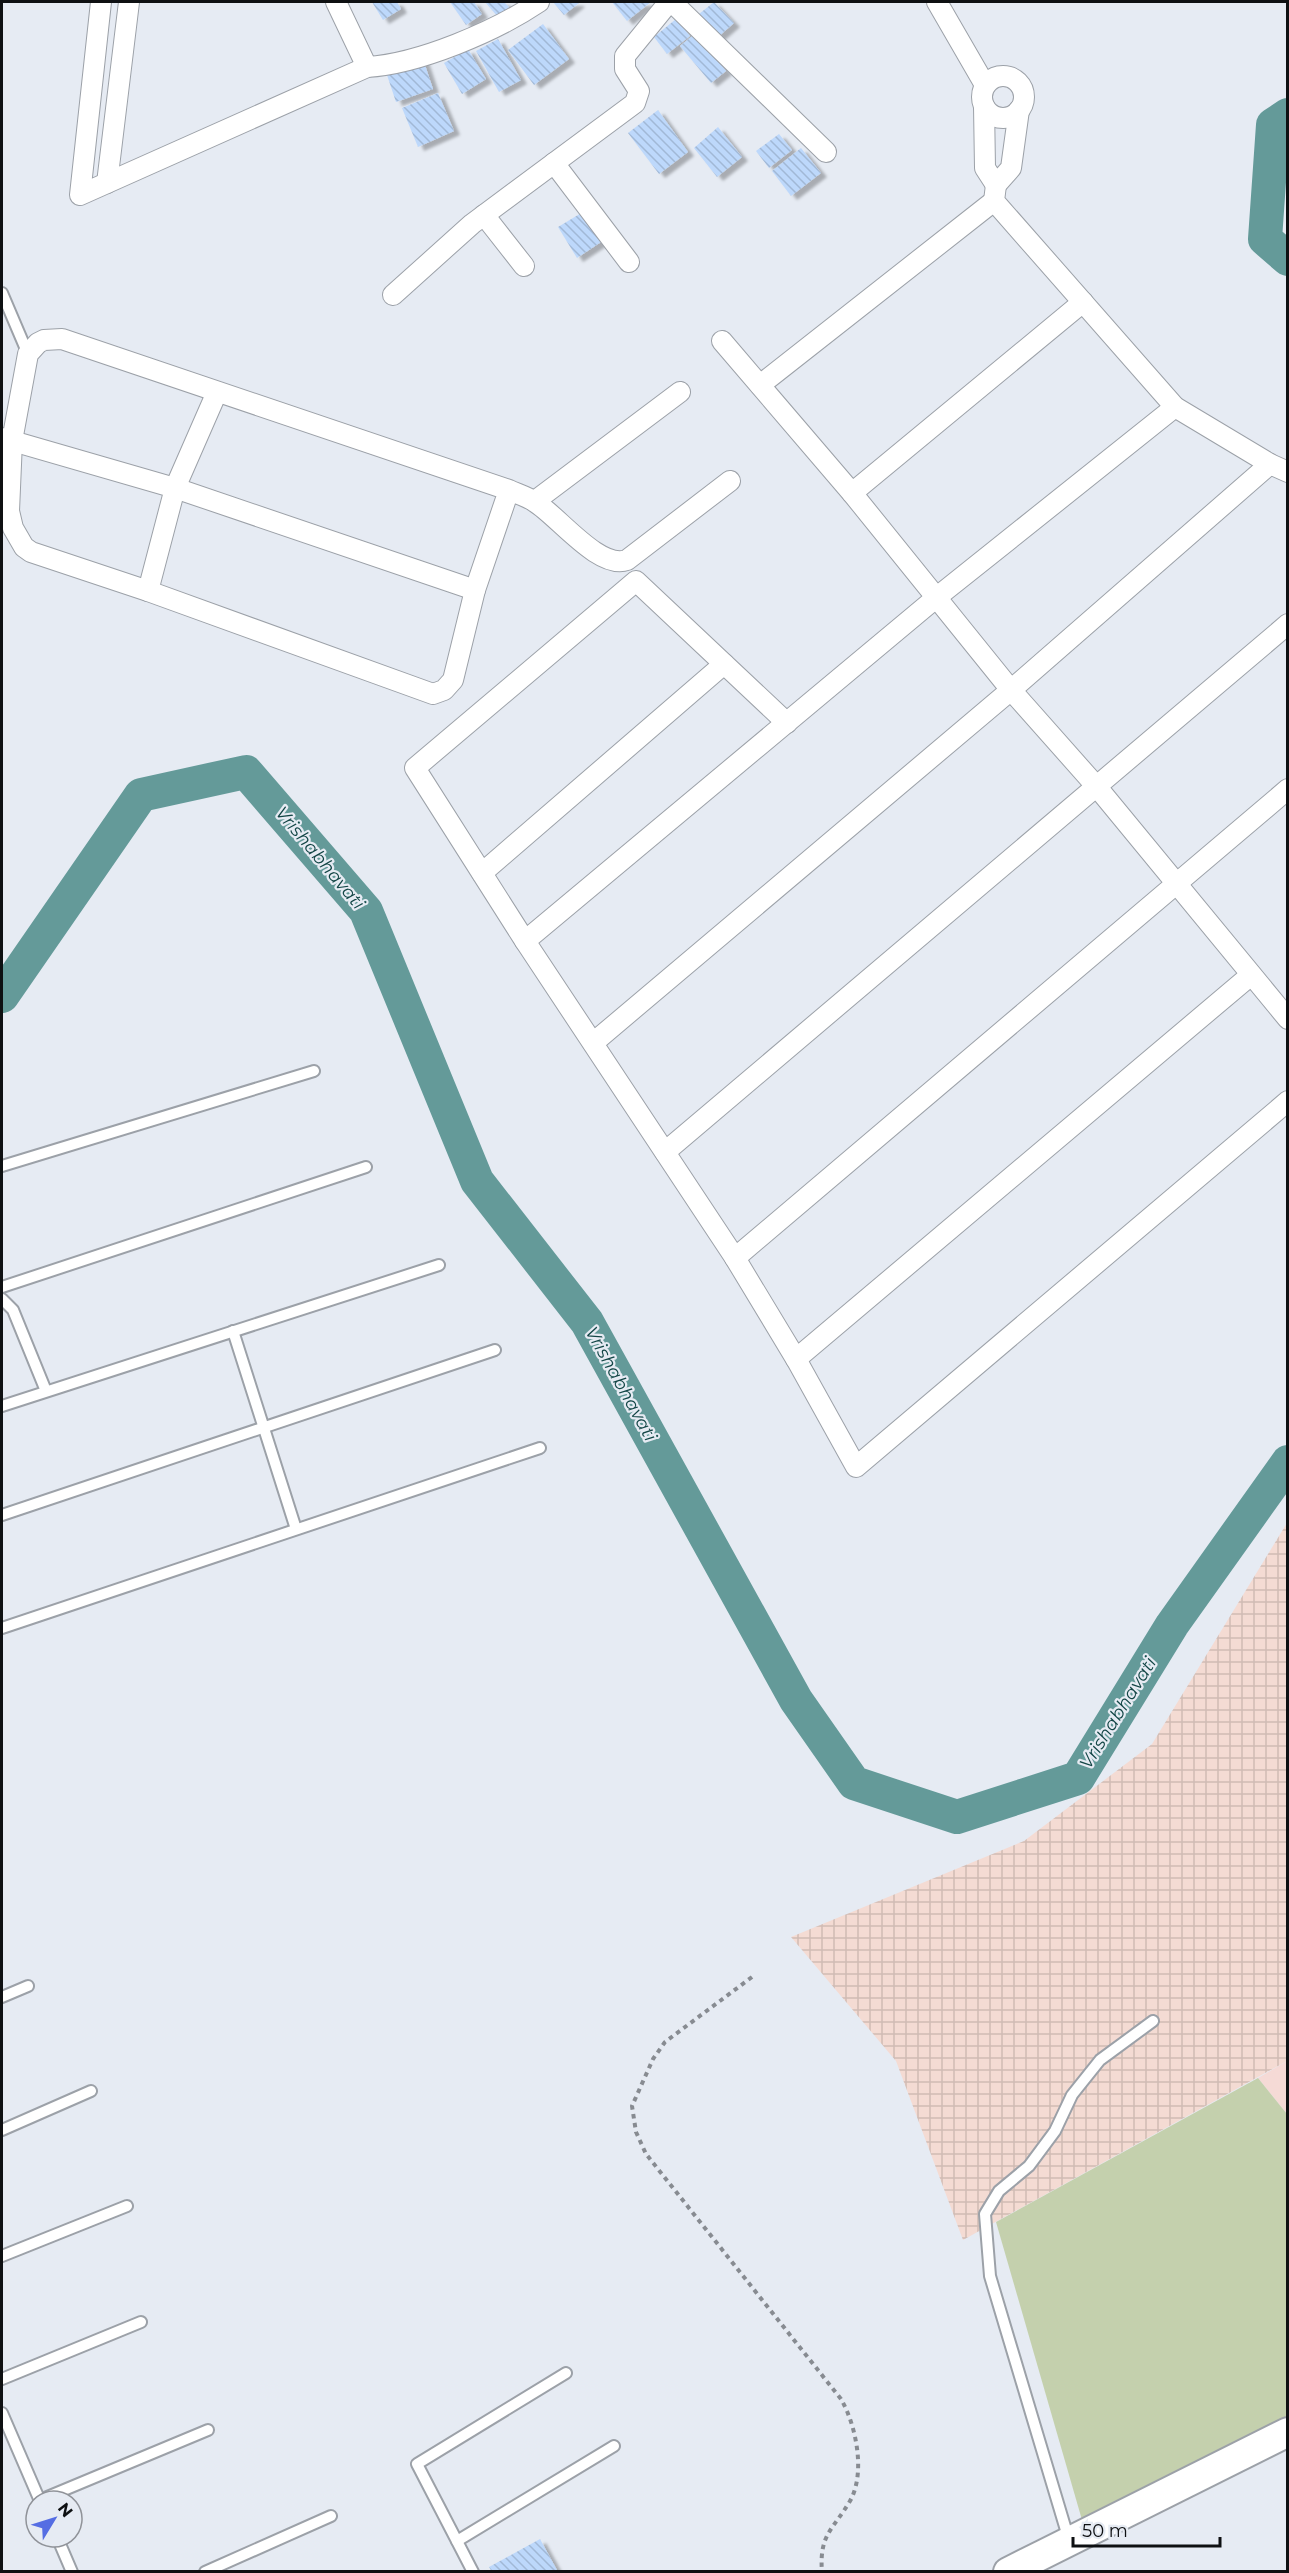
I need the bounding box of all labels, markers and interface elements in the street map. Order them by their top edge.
water label: Vrishabhavati [271,802,369,914]
water label: Vrishabhavati [580,1323,662,1445]
water label: Vrishabhavati [1075,1653,1161,1773]
north arrow [24,2489,84,2549]
text: N [54,2499,77,2521]
scale bar [1073,2510,1220,2548]
text: 50 m [1082,2520,1128,2542]

